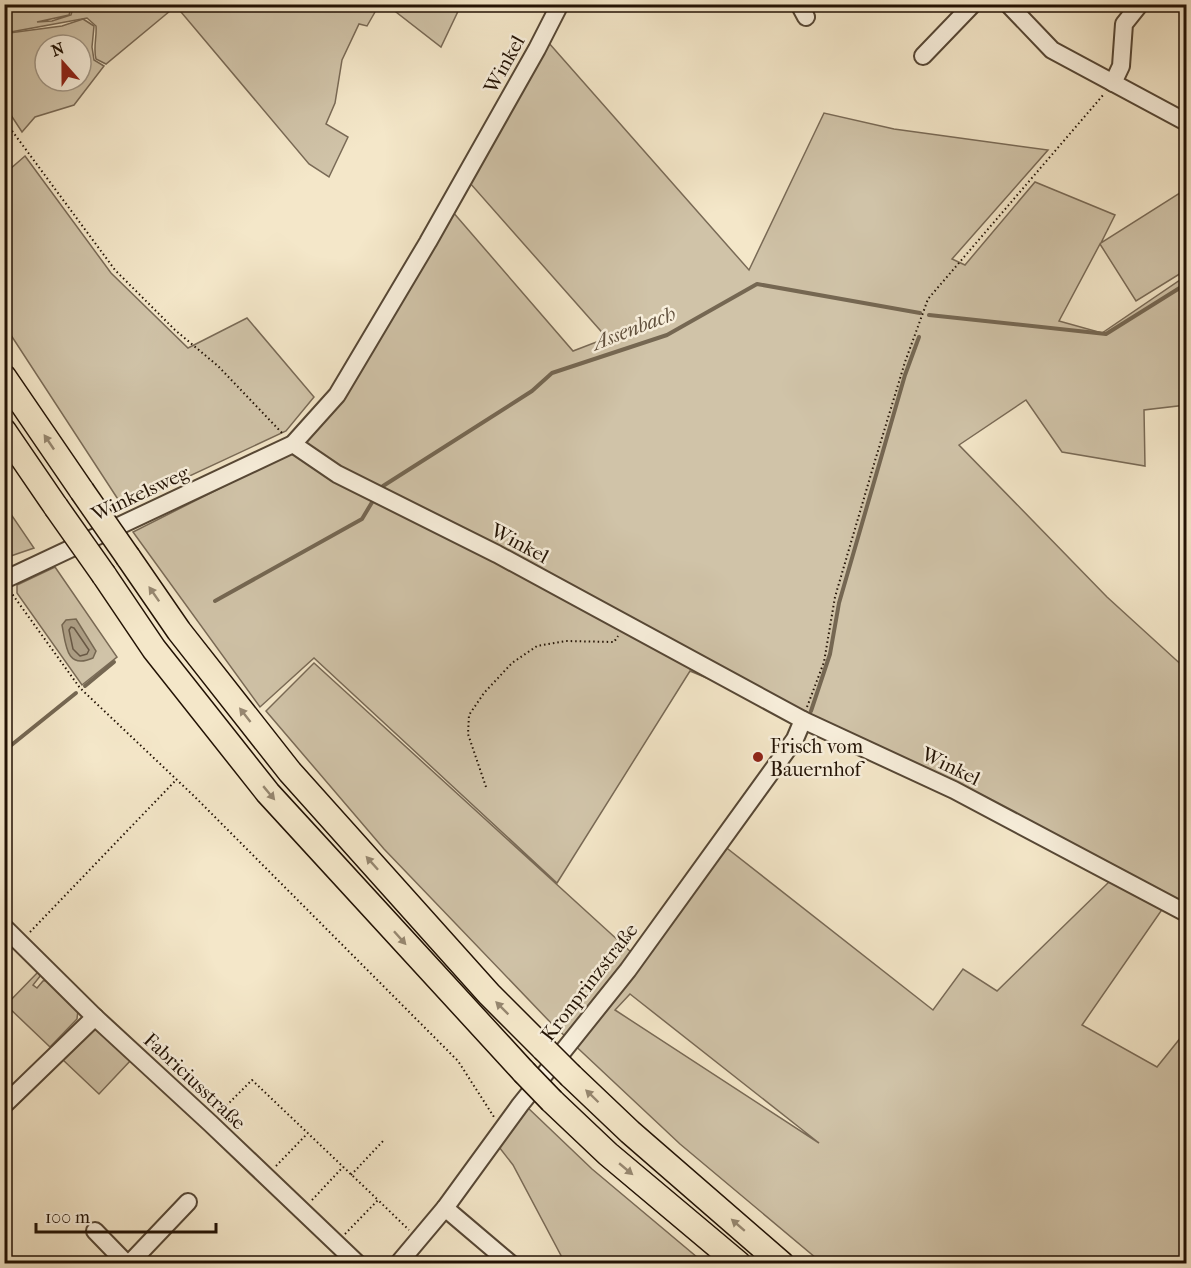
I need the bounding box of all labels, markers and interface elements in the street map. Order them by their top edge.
street label: Winkel [479,31,530,98]
north arrow [33,33,93,93]
text: N [49,38,68,61]
water label: Assenbach [586,301,679,356]
one-way arrow [43,435,55,451]
street label: Winkelsweg [87,461,193,526]
street label: Winkel [486,518,553,568]
one-way arrow [148,587,160,603]
one-way arrow [239,707,252,723]
place label: Frisch vom Bauernhof [770,735,866,781]
street label: Winkel [917,742,984,791]
marker: Frisch vom Bauernhof [751,750,765,764]
one-way arrow [262,785,275,800]
one-way arrow [366,856,379,871]
street label: Kronprinzstraße [536,919,643,1046]
one-way arrow [393,930,406,945]
one-way arrow [496,1001,510,1015]
street label: Fabriciusstraße [139,1028,250,1134]
one-way arrow [586,1089,600,1103]
one-way arrow [618,1162,633,1175]
scale bar [36,1196,216,1234]
text: 100 m [45,1207,90,1228]
one-way arrow [731,1219,746,1232]

